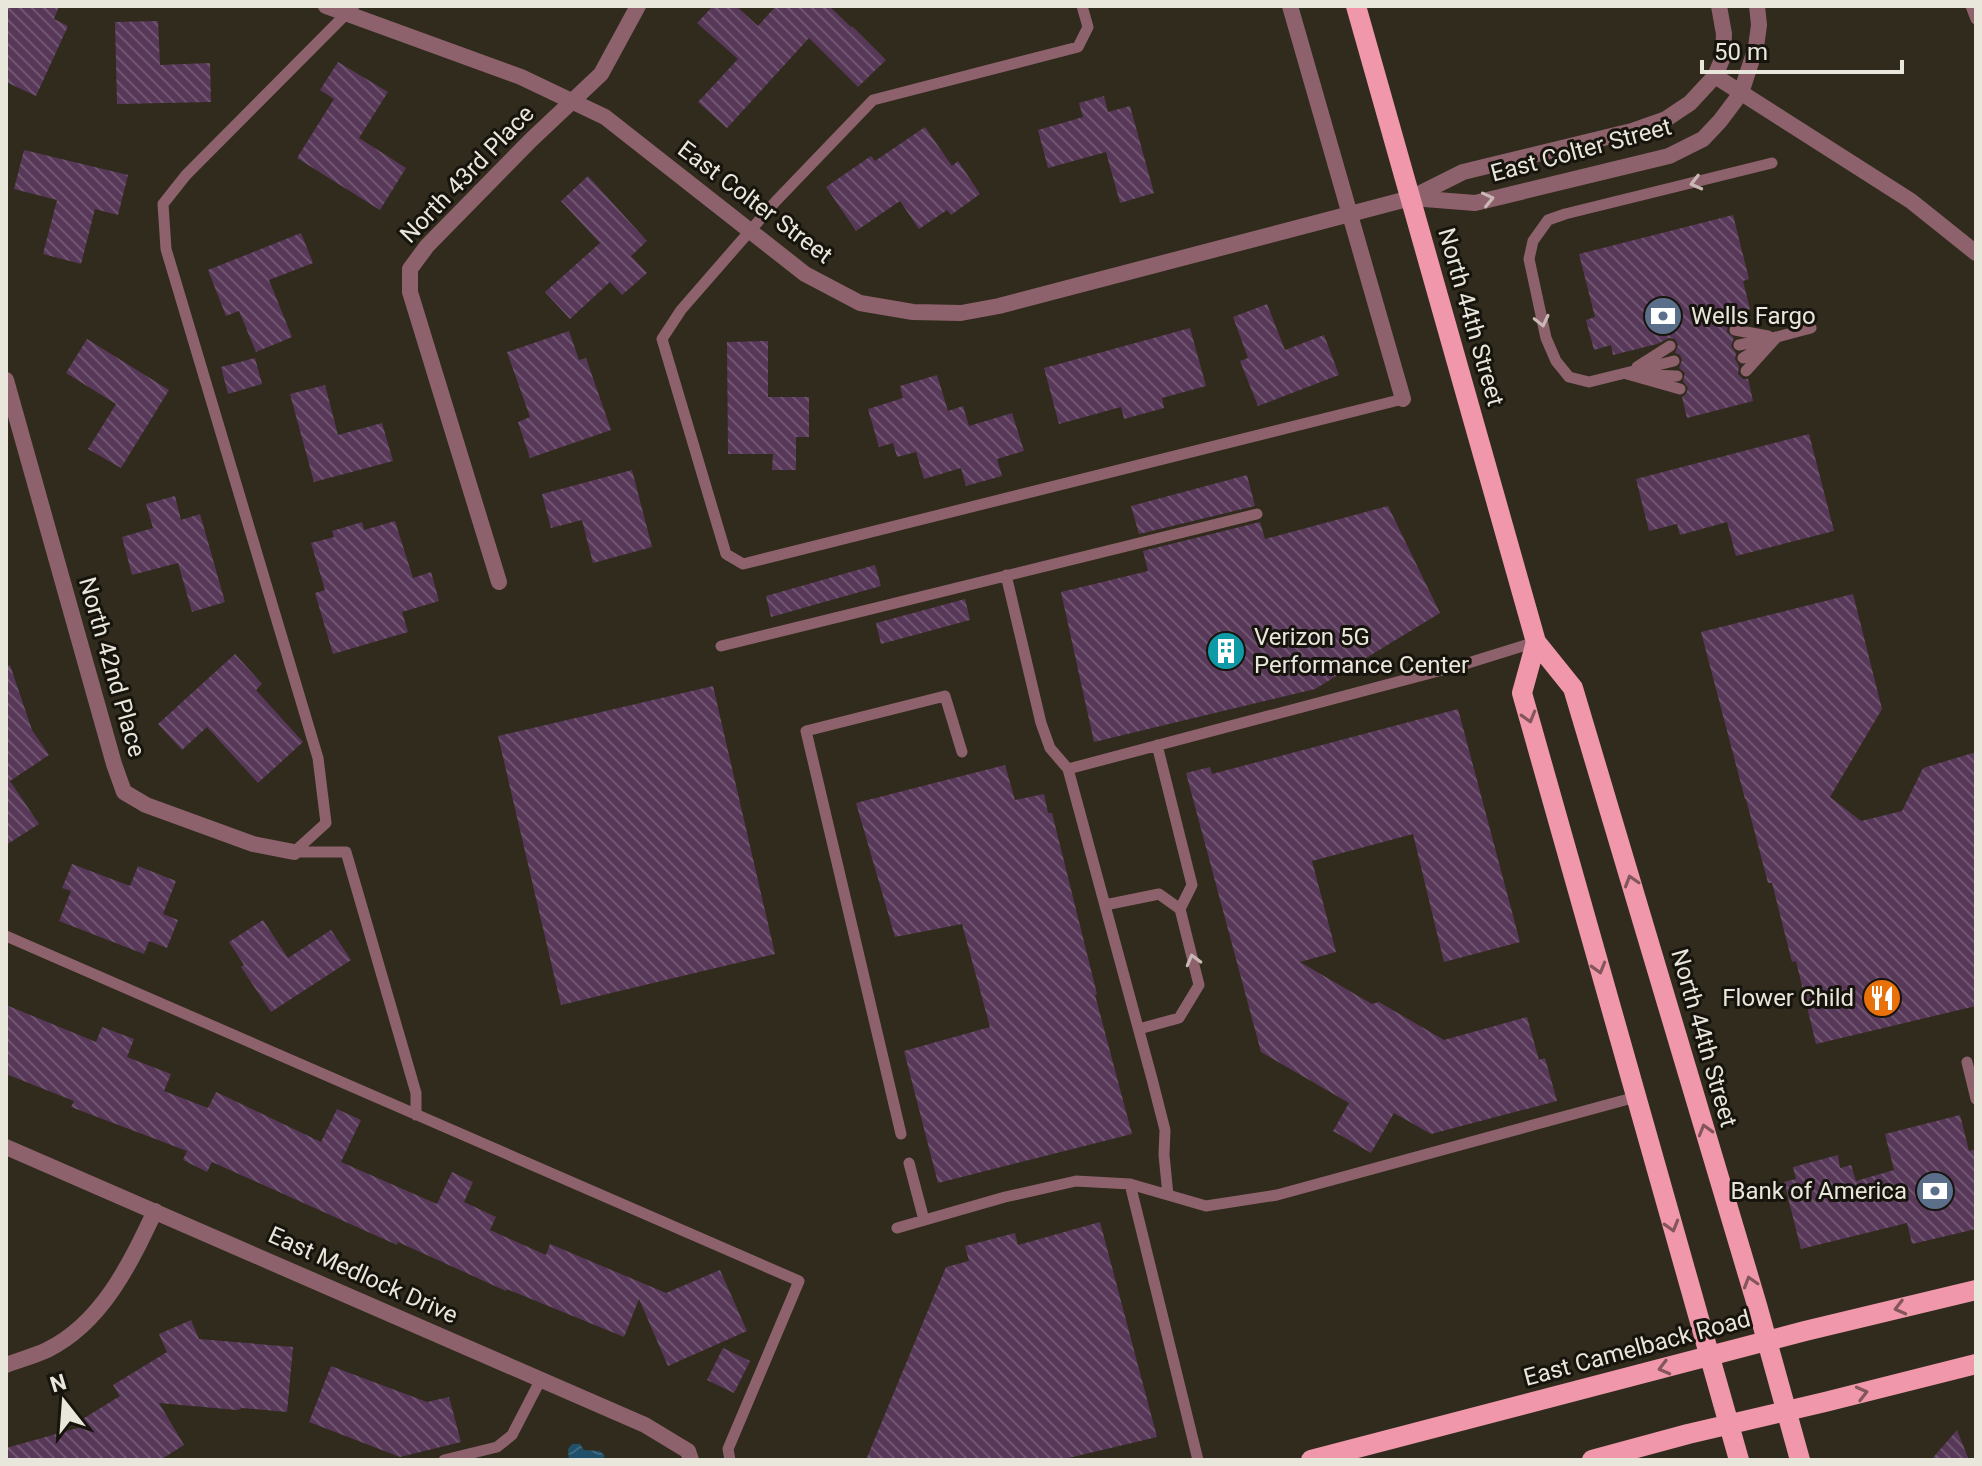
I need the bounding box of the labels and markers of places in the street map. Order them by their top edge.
bank icon: Wells Fargo [1642,295,1684,337]
place label: Wells Fargo [1691,302,1816,330]
place label: Verizon 5G Performance Center [1254,623,1469,679]
building icon: Verizon 5G Performance Center [1205,630,1247,672]
restaurant icon: Flower Child [1861,977,1903,1019]
place label: Flower Child [1722,984,1854,1012]
bank icon: Bank of America [1914,1170,1956,1212]
place label: Bank of America [1731,1177,1907,1205]

